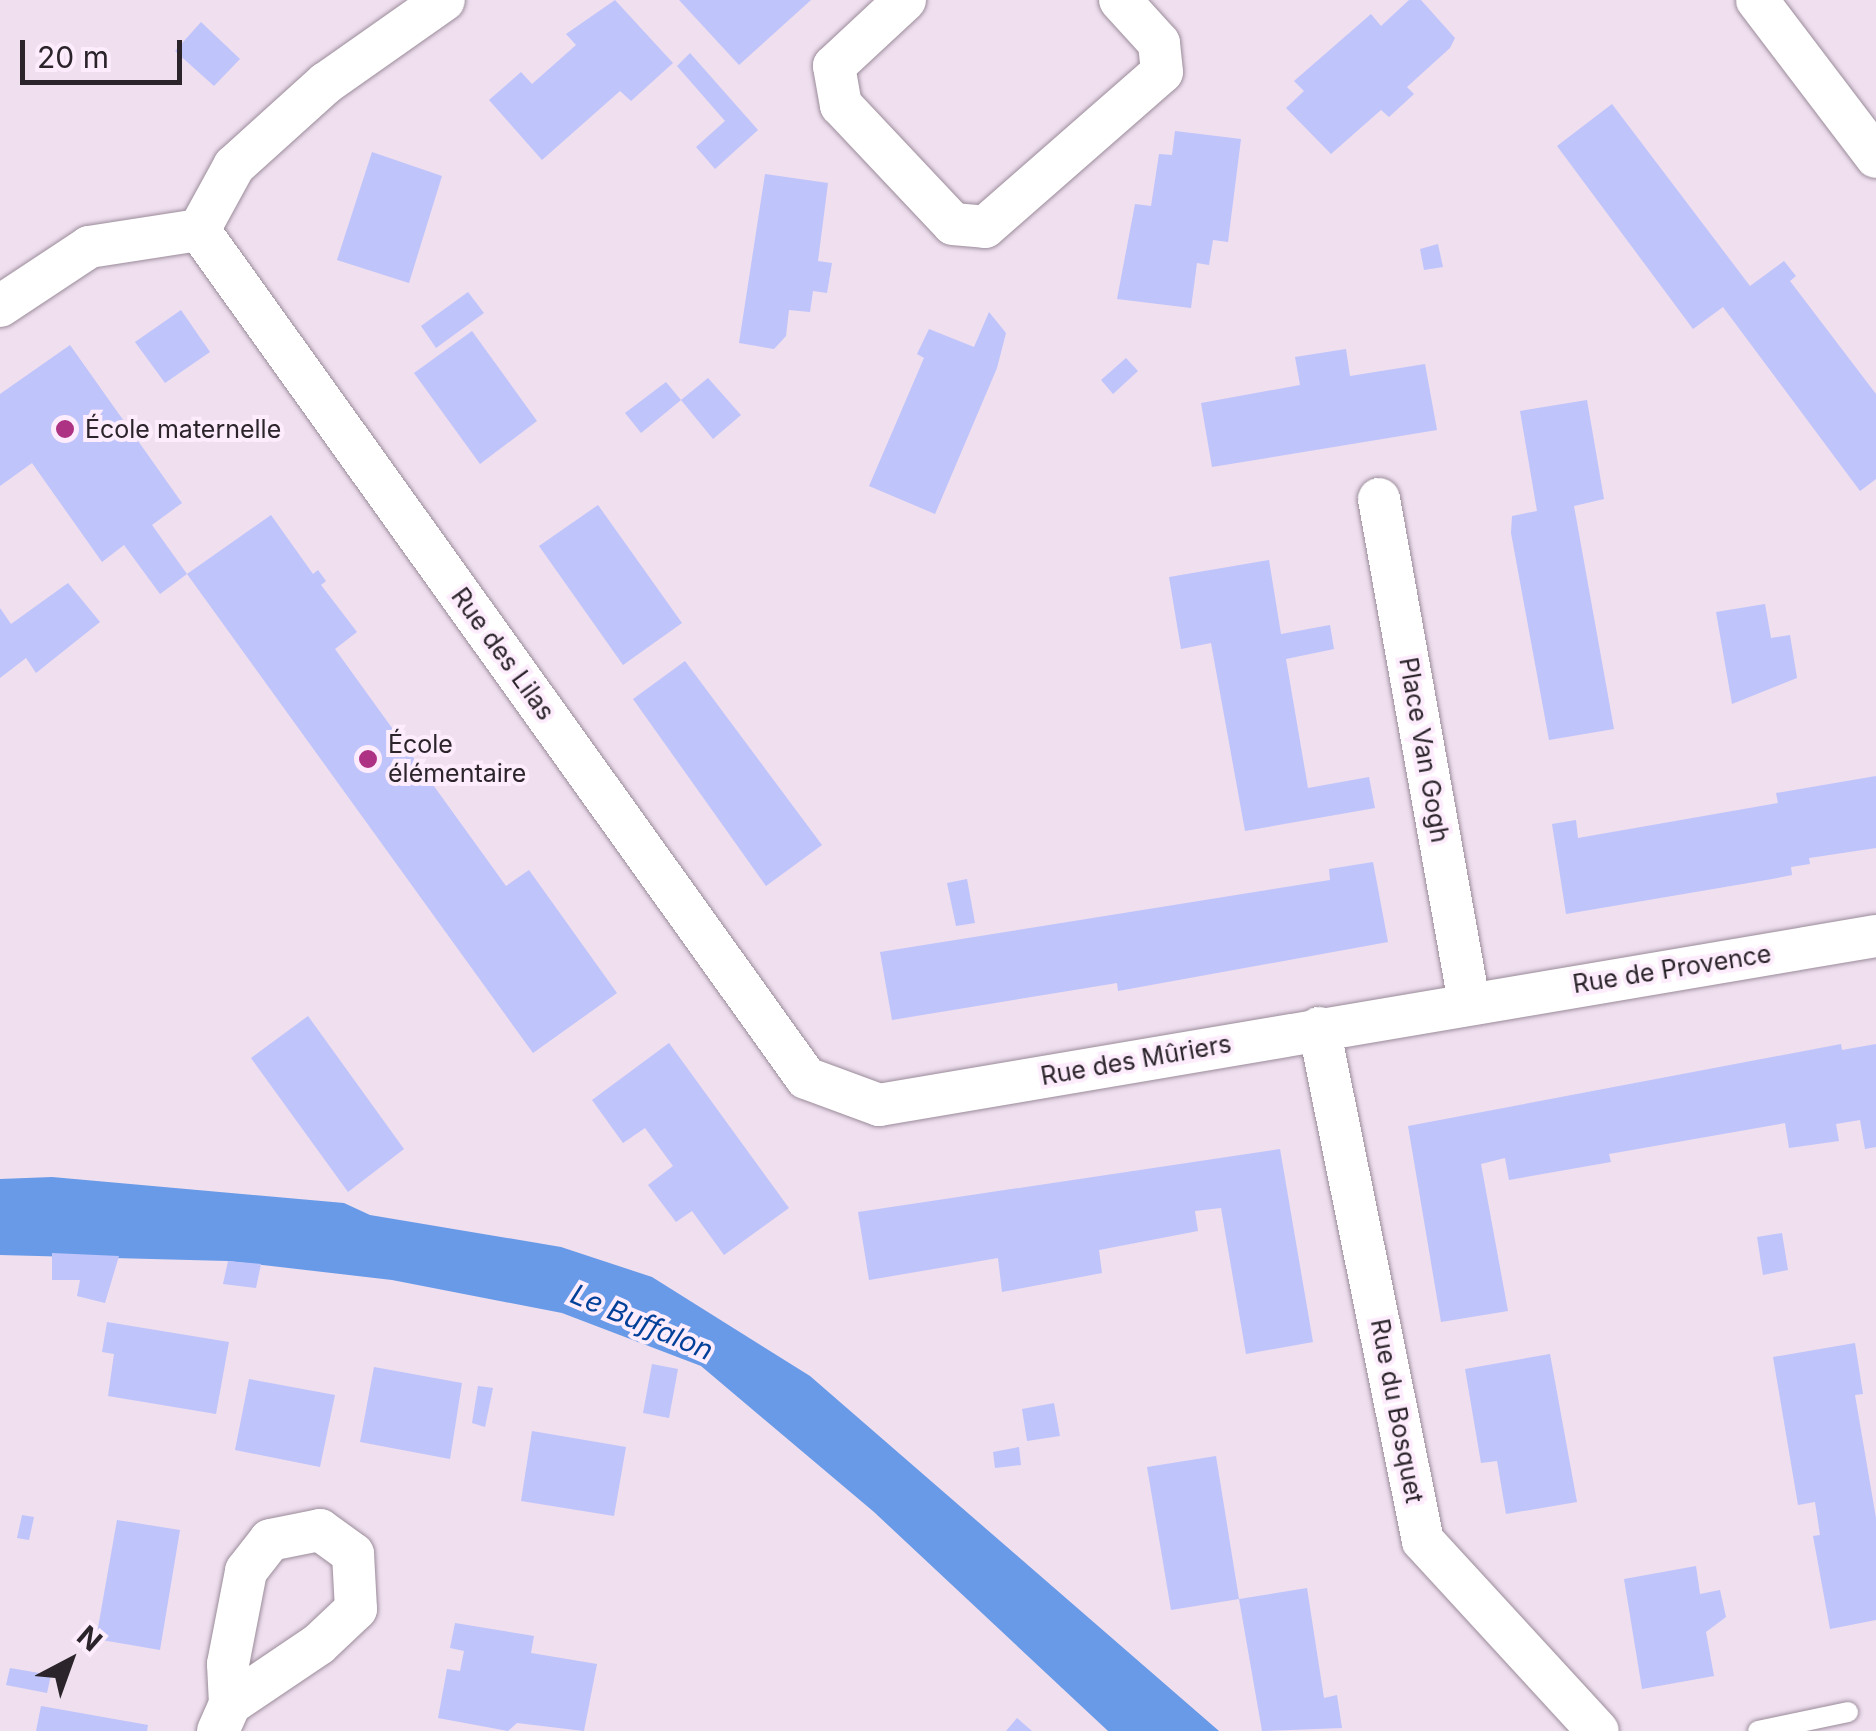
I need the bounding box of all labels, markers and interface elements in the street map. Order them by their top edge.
scale bar [25,20,188,82]
text: 20 m [37,39,109,75]
place label: École maternelle [85,414,281,444]
marker: École maternelle [54,418,76,440]
street label: Rue des Lilas [445,582,561,726]
street label: Place Van Gogh [1393,655,1455,845]
place label: École élémentaire [388,730,526,789]
marker: École élémentaire [357,748,379,770]
street label: Rue de Provence [1571,938,1773,1000]
street label: Rue des Mûriers [1038,1028,1234,1092]
water label: Le Buffalon [566,1277,718,1367]
street label: Rue du Bosquet [1364,1316,1430,1506]
north arrow [20,1611,120,1711]
text: N [70,1619,109,1658]

